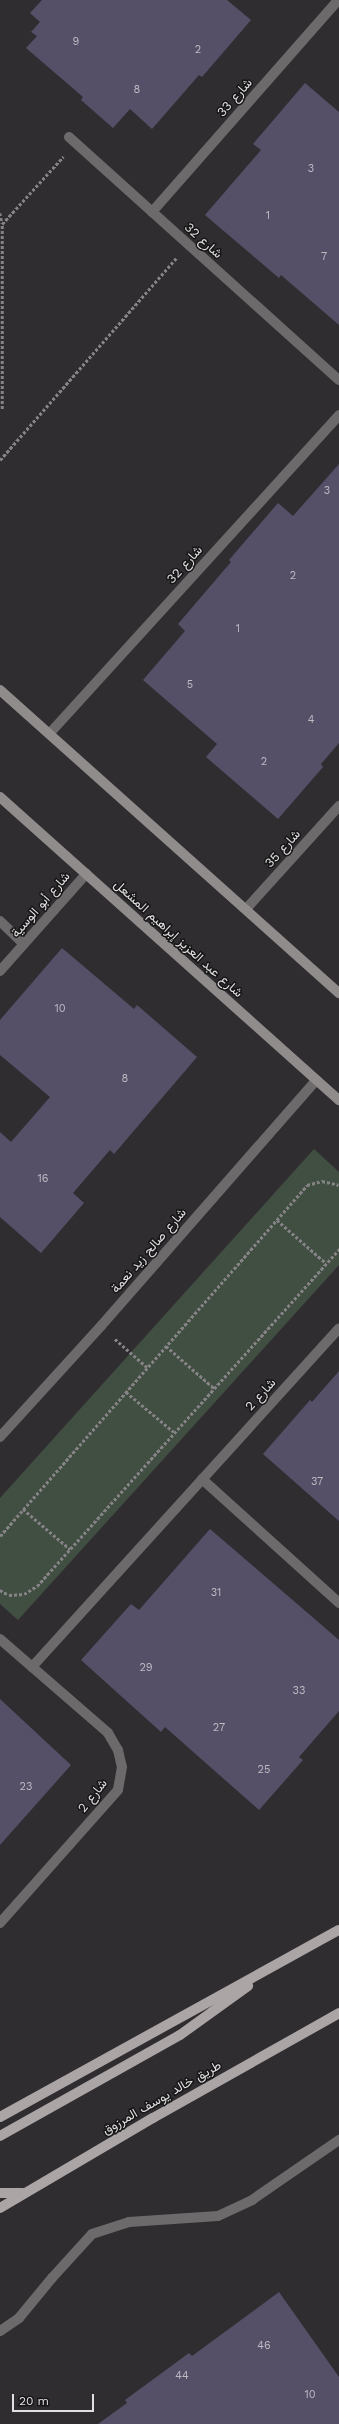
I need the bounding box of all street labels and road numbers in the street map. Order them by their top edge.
street label: شارع 33 [214,76,256,120]
street label: شارع 32 [181,220,225,262]
street label: شارع 32 [164,543,206,587]
street label: شارع 35 [262,827,304,871]
street label: شارع أبو الوسية [8,869,74,941]
street label: شارع عبد العزيز إبراهيم المشعل [110,877,246,1001]
street label: شارع صالح زيد نعمة [108,1205,190,1297]
street label: شارع 2 [242,1376,280,1414]
street label: شارع 2 [75,1776,111,1816]
street label: طريق خالد يوسف المرزوق [100,2058,224,2138]

